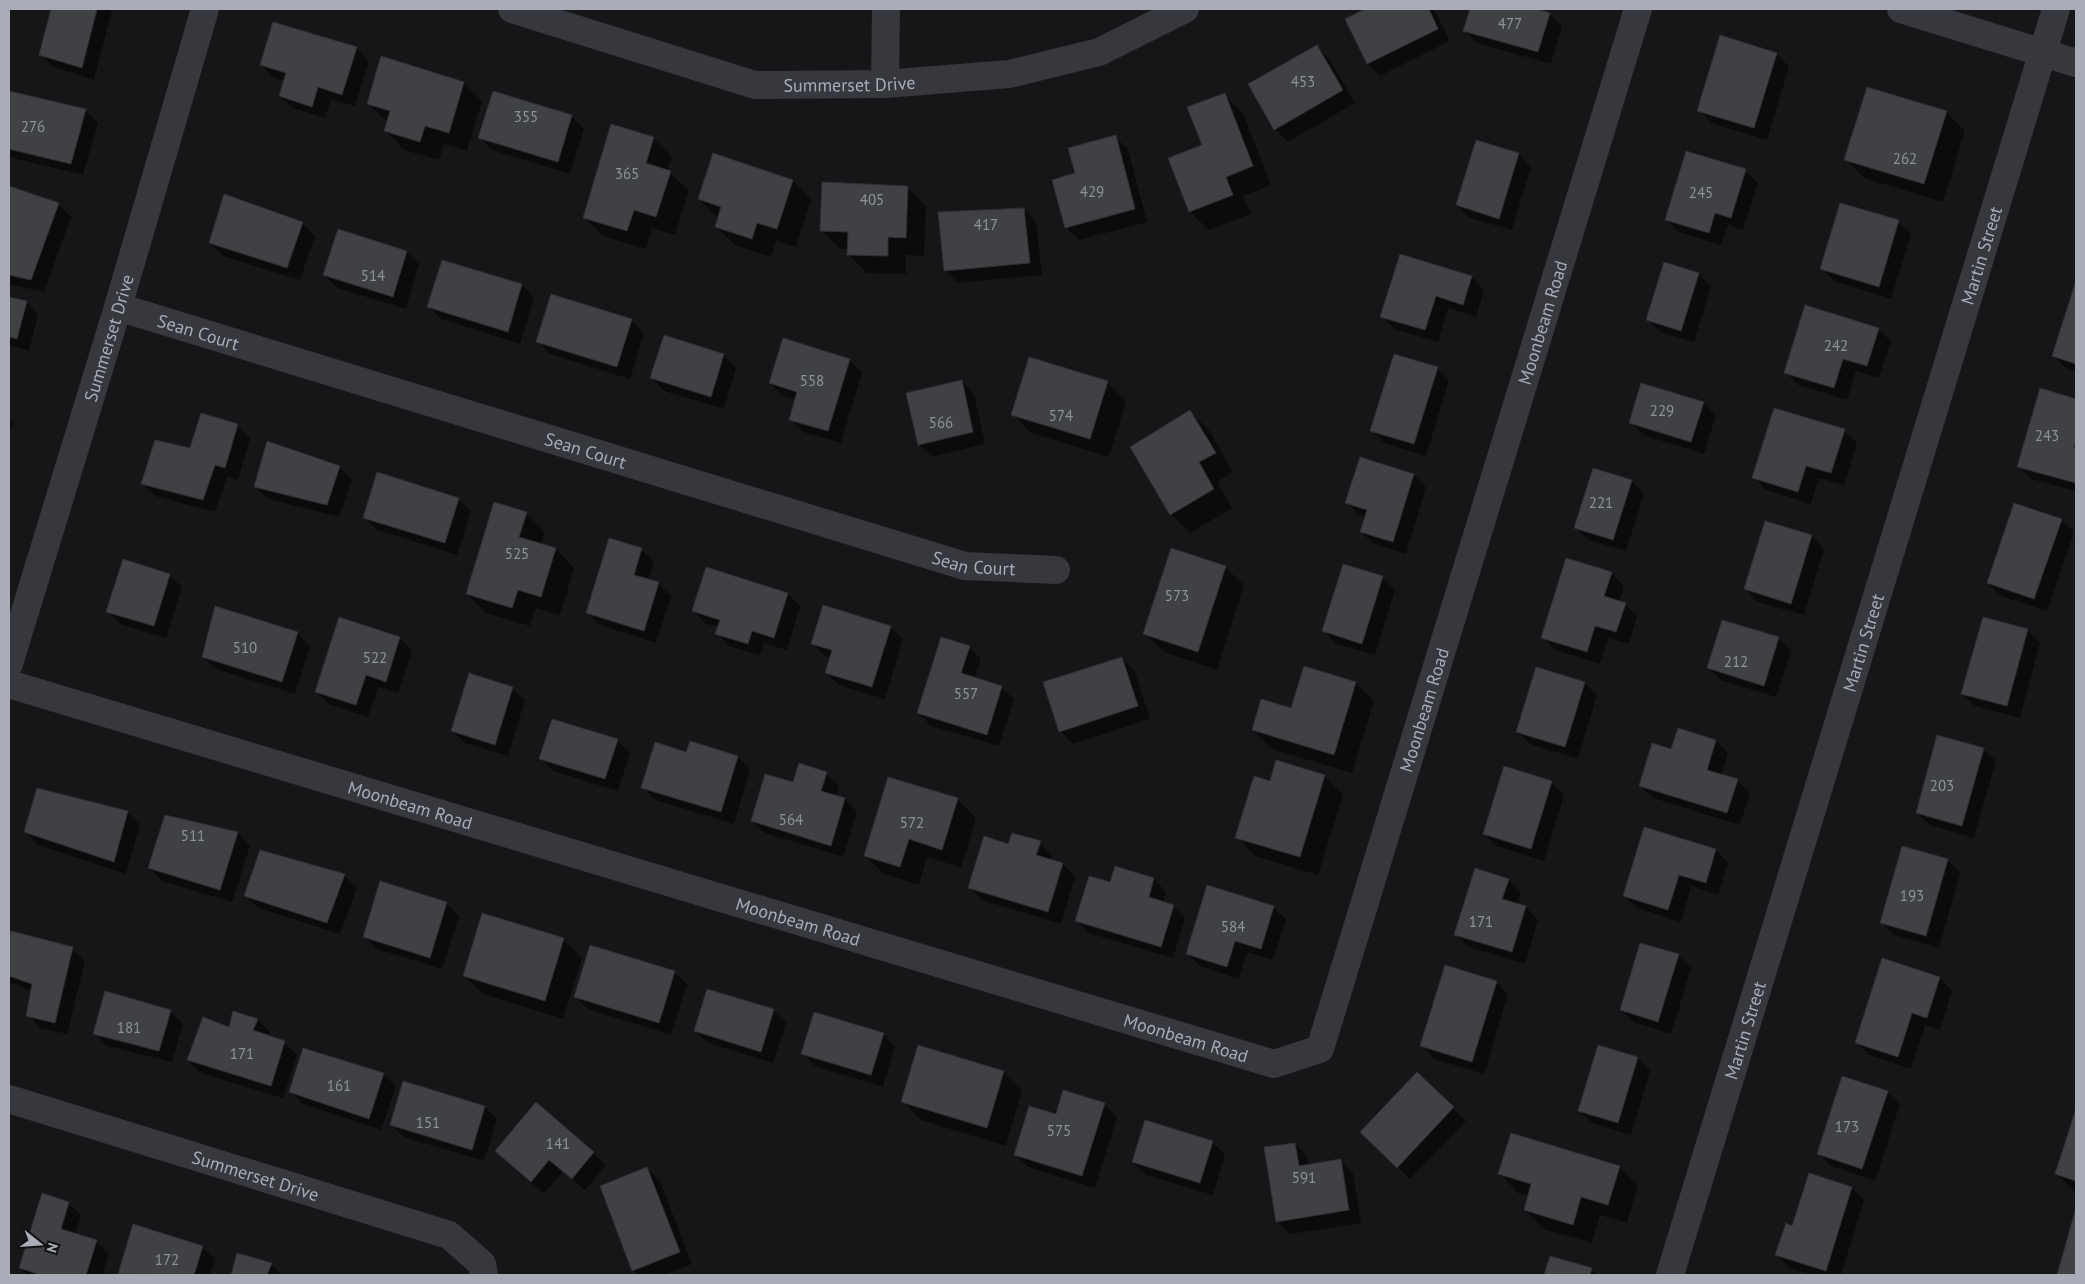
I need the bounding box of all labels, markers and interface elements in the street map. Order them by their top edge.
house number: 477 [1498,14,1522,33]
street label: Summerset Drive [783,70,916,96]
house number: 453 [1291,72,1315,91]
house number: 355 [514,107,538,126]
house number: 276 [21,117,45,136]
house number: 262 [1893,149,1917,168]
house number: 365 [615,164,639,183]
house number: 429 [1080,182,1104,201]
house number: 245 [1689,183,1713,202]
house number: 405 [860,190,884,209]
street label: Martin Street [1955,203,2007,307]
house number: 417 [974,215,998,234]
street label: Moonbeam Road [1512,257,1572,387]
house number: 514 [361,266,385,285]
street label: Summerset Drive [78,271,138,404]
street label: Sean Court [155,308,242,355]
house number: 242 [1824,336,1848,355]
house number: 558 [800,371,824,390]
house number: 229 [1650,401,1674,420]
house number: 574 [1049,406,1073,425]
house number: 566 [929,413,953,432]
house number: 243 [2035,426,2059,445]
street label: Sean Court [542,427,629,473]
house number: 221 [1589,493,1613,512]
house number: 525 [505,544,529,563]
street label: Sean Court [929,545,1016,580]
house number: 573 [1165,586,1189,605]
street label: Martin Street [1837,591,1889,695]
house number: 510 [233,638,257,657]
street label: Moonbeam Road [1394,645,1454,775]
house number: 522 [363,648,387,667]
house number: 212 [1724,652,1748,671]
house number: 557 [954,684,978,703]
street label: Moonbeam Road [345,775,475,834]
house number: 203 [1930,776,1954,795]
house number: 564 [779,810,803,829]
house number: 572 [900,813,924,832]
house number: 511 [181,826,205,845]
house number: 193 [1900,886,1924,905]
street label: Moonbeam Road [733,892,863,951]
house number: 171 [1469,912,1493,931]
house number: 584 [1221,917,1245,936]
street label: Martin Street [1719,978,1770,1082]
street label: Moonbeam Road [1121,1008,1251,1067]
house number: 181 [117,1018,141,1037]
house number: 171 [230,1044,254,1063]
house number: 161 [327,1076,351,1095]
house number: 151 [416,1113,440,1132]
house number: 173 [1835,1117,1859,1136]
house number: 575 [1047,1121,1071,1140]
house number: 141 [546,1134,570,1153]
street label: Summerset Drive [189,1145,322,1206]
house number: 591 [1292,1168,1316,1187]
north arrow [15,1219,65,1269]
text: N [42,1241,62,1255]
house number: 172 [155,1250,179,1269]

